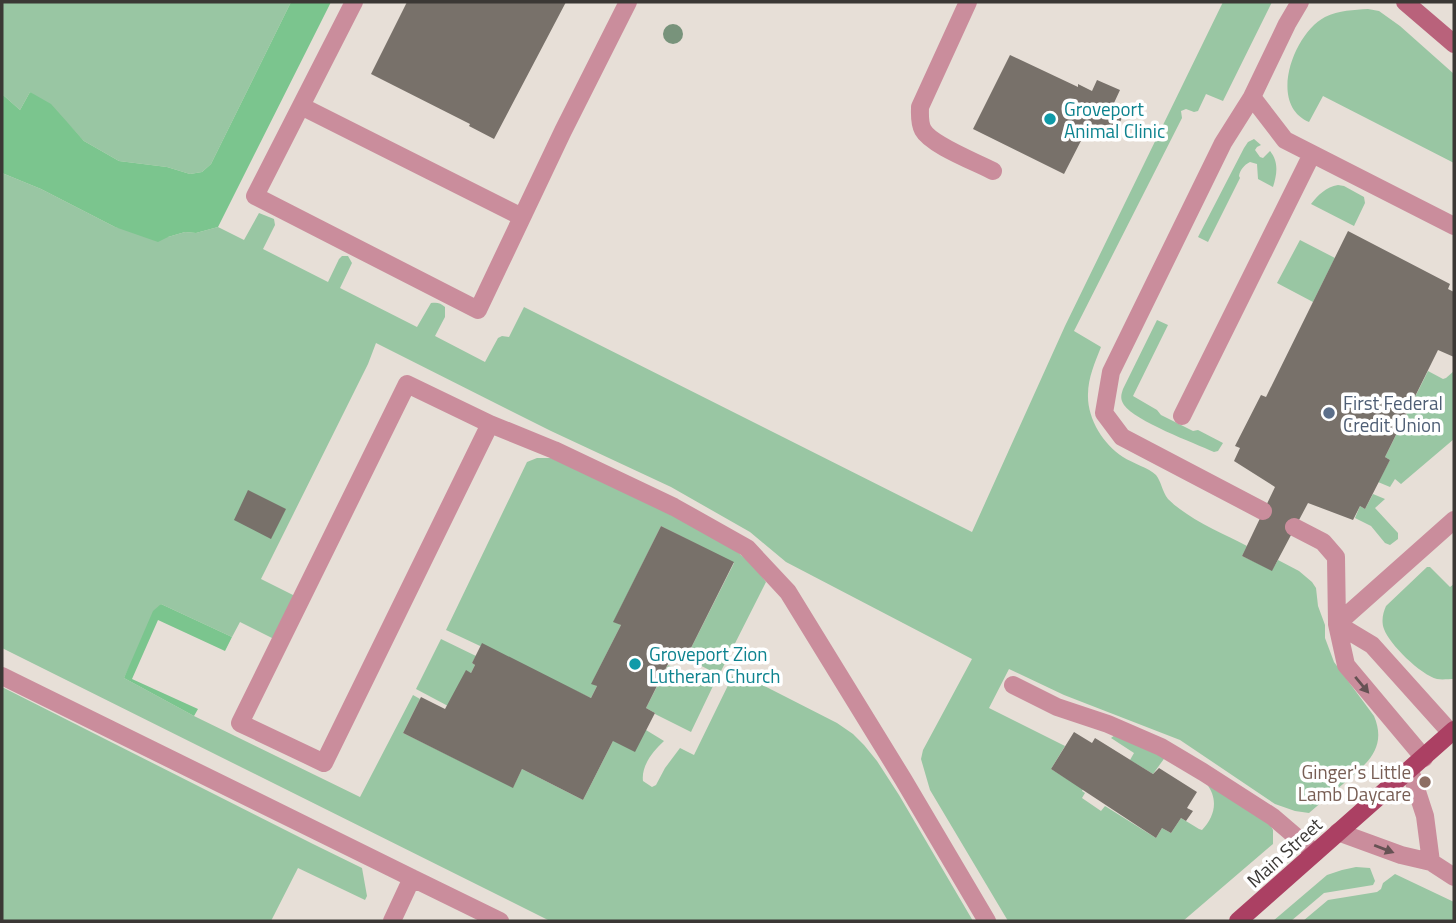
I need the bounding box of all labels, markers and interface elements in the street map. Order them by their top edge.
place label: Groveport Animal Clinic [1064,94,1165,145]
marker: Groveport Animal Clinic [1042,111,1058,127]
place label: First Federal Credit Union [1343,388,1443,439]
marker: First Federal Credit Union [1321,405,1337,421]
place label: Groveport Zion Lutheran Church [649,639,781,690]
marker: Groveport Zion Lutheran Church [627,656,643,672]
one-way arrow [1355,675,1370,693]
place label: Ginger's Little Lamb Daycare [1298,757,1411,808]
marker: Ginger's Little Lamb Daycare [1417,774,1433,790]
street label: Main Street [1240,810,1329,894]
one-way arrow [1373,844,1394,855]

